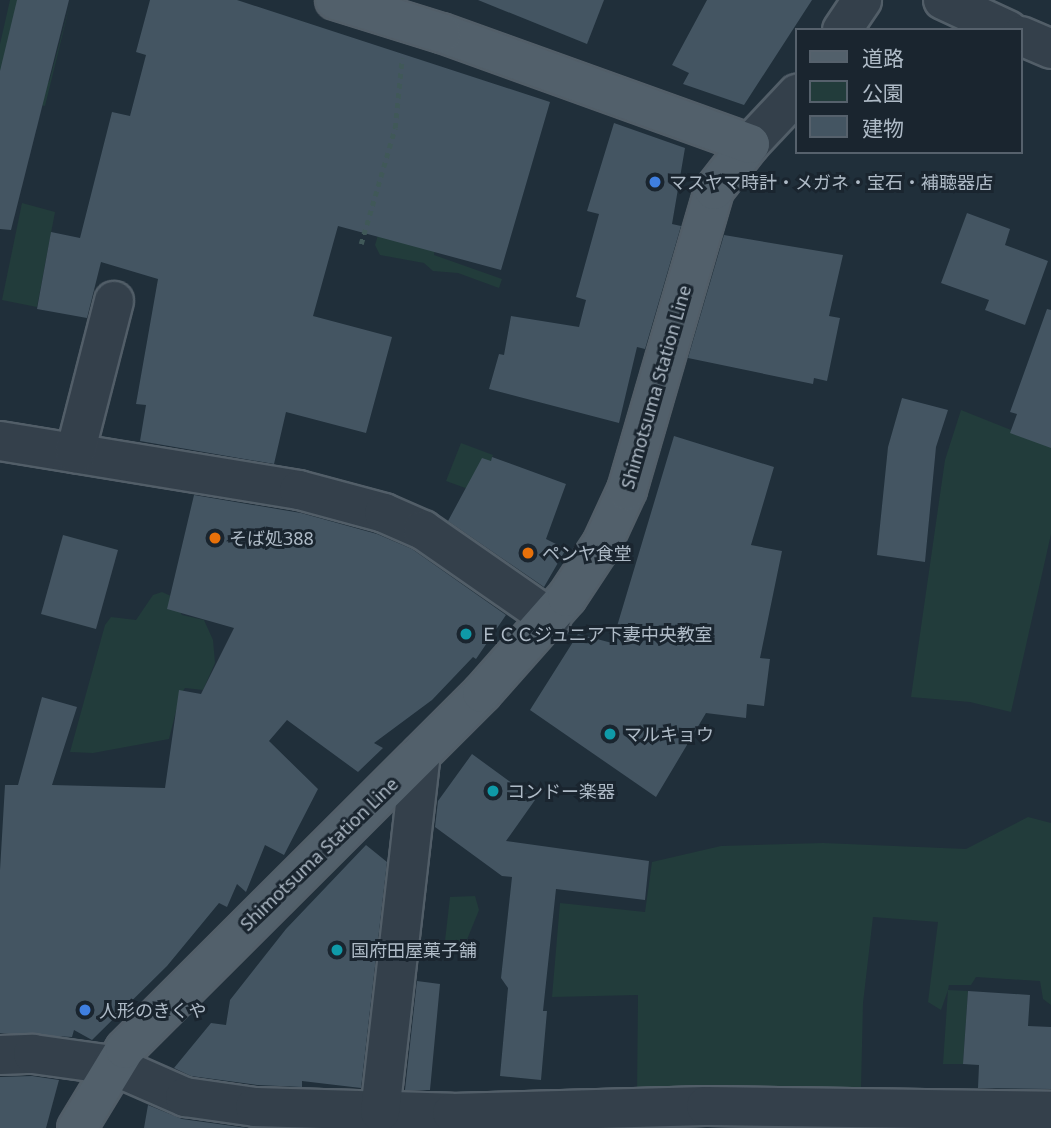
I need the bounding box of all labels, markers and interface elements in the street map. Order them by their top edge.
legend [796,28,1023,154]
text: 道路 [862,44,904,72]
text: 公園 [862,79,904,107]
text: 建物 [862,114,904,142]
place label: マスヤマ時計・メガネ・宝石・補聴器店 [669,171,993,193]
marker: マスヤマ時計・メガネ・宝石・補聴器店 [647,174,663,190]
street label: Shimotsuma Station Line [617,283,695,491]
place label: そば処388 [229,527,314,549]
marker: そば処388 [207,530,223,546]
place label: ペンヤ食堂 [542,542,632,564]
marker: ペンヤ食堂 [520,545,536,561]
place label: ＥＣＣジュニア下妻中央教室 [480,623,714,645]
marker: ＥＣＣジュニア下妻中央教室 [458,626,474,642]
place label: マルキョウ [624,723,714,745]
marker: マルキョウ [602,726,618,742]
street label: Shimotsuma Station Line [236,773,402,935]
place label: コンドー楽器 [507,780,615,802]
marker: コンドー楽器 [485,783,501,799]
place label: 国府田屋菓子舗 [351,939,477,961]
marker: 国府田屋菓子舗 [329,942,345,958]
place label: 人形のきくや [99,999,207,1021]
marker: 人形のきくや [77,1002,93,1018]

